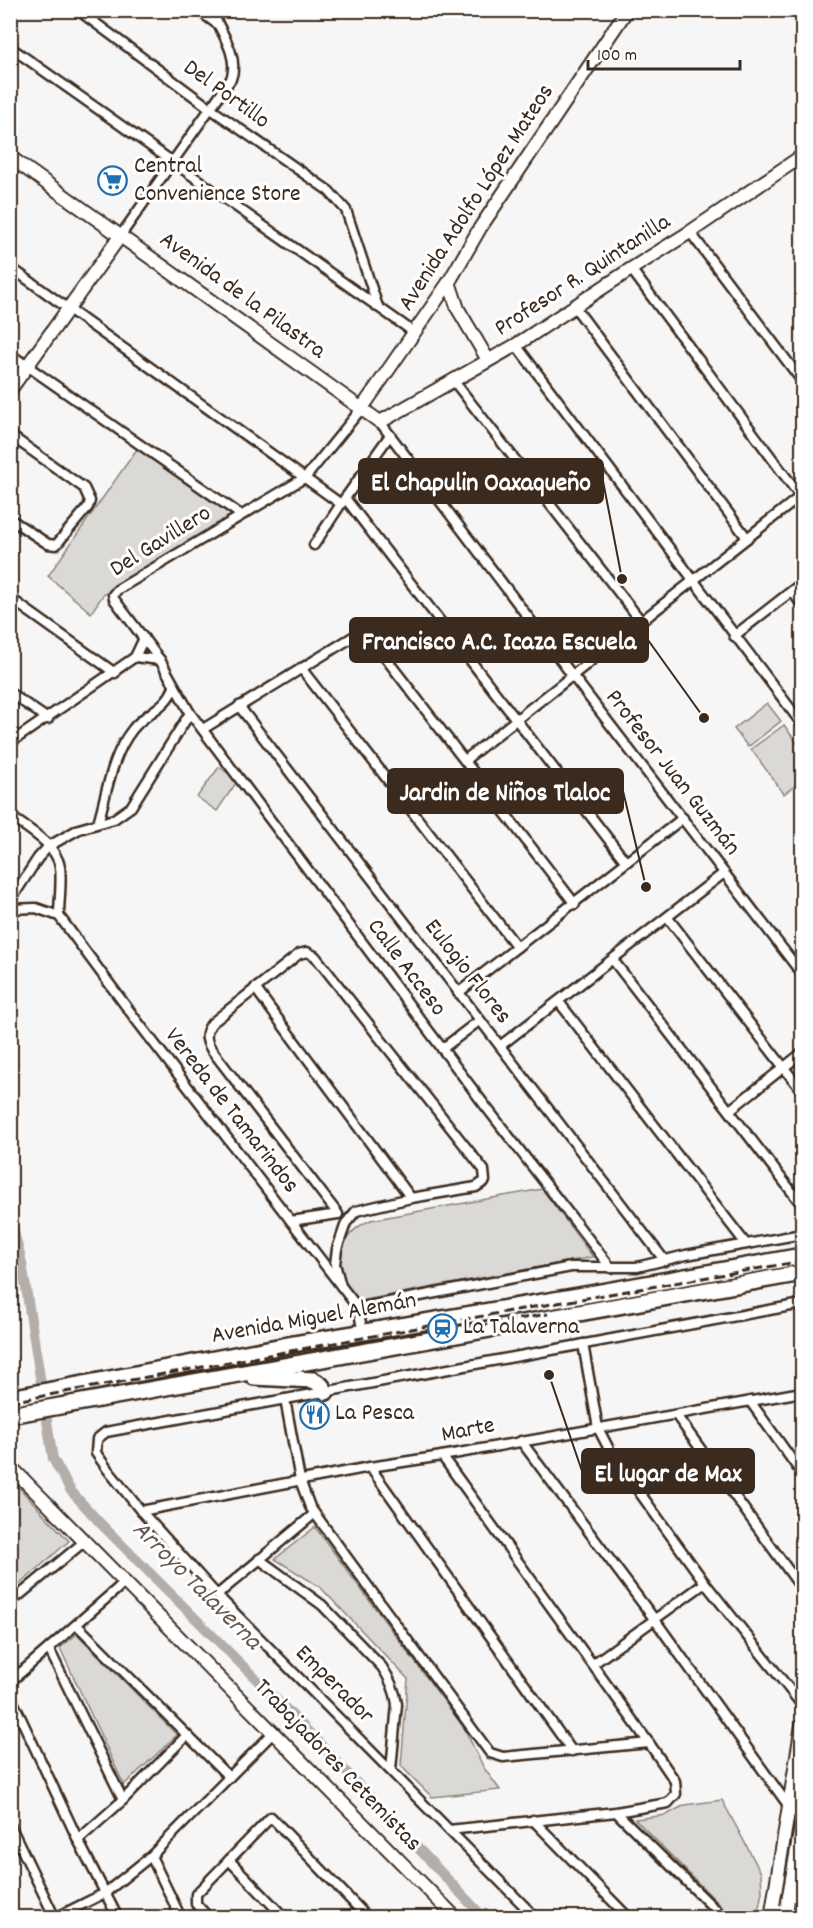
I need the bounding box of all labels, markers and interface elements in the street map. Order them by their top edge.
scale bar [588,33,740,71]
text: 100 m [597,44,637,69]
street label: Del Portillo [176,52,276,138]
street label: Avenida Adolfo López Mateos [391,78,563,318]
place label: Central Convenience Store [134,150,301,212]
supermarket icon: Central Convenience Store [97,165,129,197]
street label: Profesor R. Quintanilla [488,206,678,346]
street label: Avenida de la Pilastra [152,224,333,368]
callout: El Chapulin Oaxaqueño [359,459,603,503]
text: El Chapulin Oaxaqueño [371,466,591,503]
street label: Del Gavillero [104,498,218,586]
callout: Francisco A.C. Icaza Escuela [350,618,648,662]
text: Francisco A.C. Icaza Escuela [362,625,637,662]
street label: Profesor Juan Guzmán [596,683,748,863]
callout: Jardin de Niños Tlaloc [388,769,623,813]
text: Jardin de Niños Tlaloc [400,776,610,813]
street label: Calle Acceso [358,912,454,1024]
street label: Eulogio Flores [415,912,519,1032]
street label: Vereda de Tamarindos [155,1021,307,1201]
street label: Avenida Miguel Alemán [209,1284,419,1354]
place label: La Talaverna [463,1311,580,1345]
station icon: La Talaverna [426,1312,458,1344]
place label: La Pesca [335,1397,415,1431]
restaurant icon: La Pesca [298,1398,330,1430]
street label: Marte [438,1409,498,1453]
callout: El lugar de Max [582,1449,754,1493]
text: El lugar de Max [594,1457,742,1494]
water label: Arroyo Talaverna [123,1513,271,1661]
street label: Emperador [287,1638,381,1732]
street label: Trabajadores Cetemistas [245,1672,429,1860]

